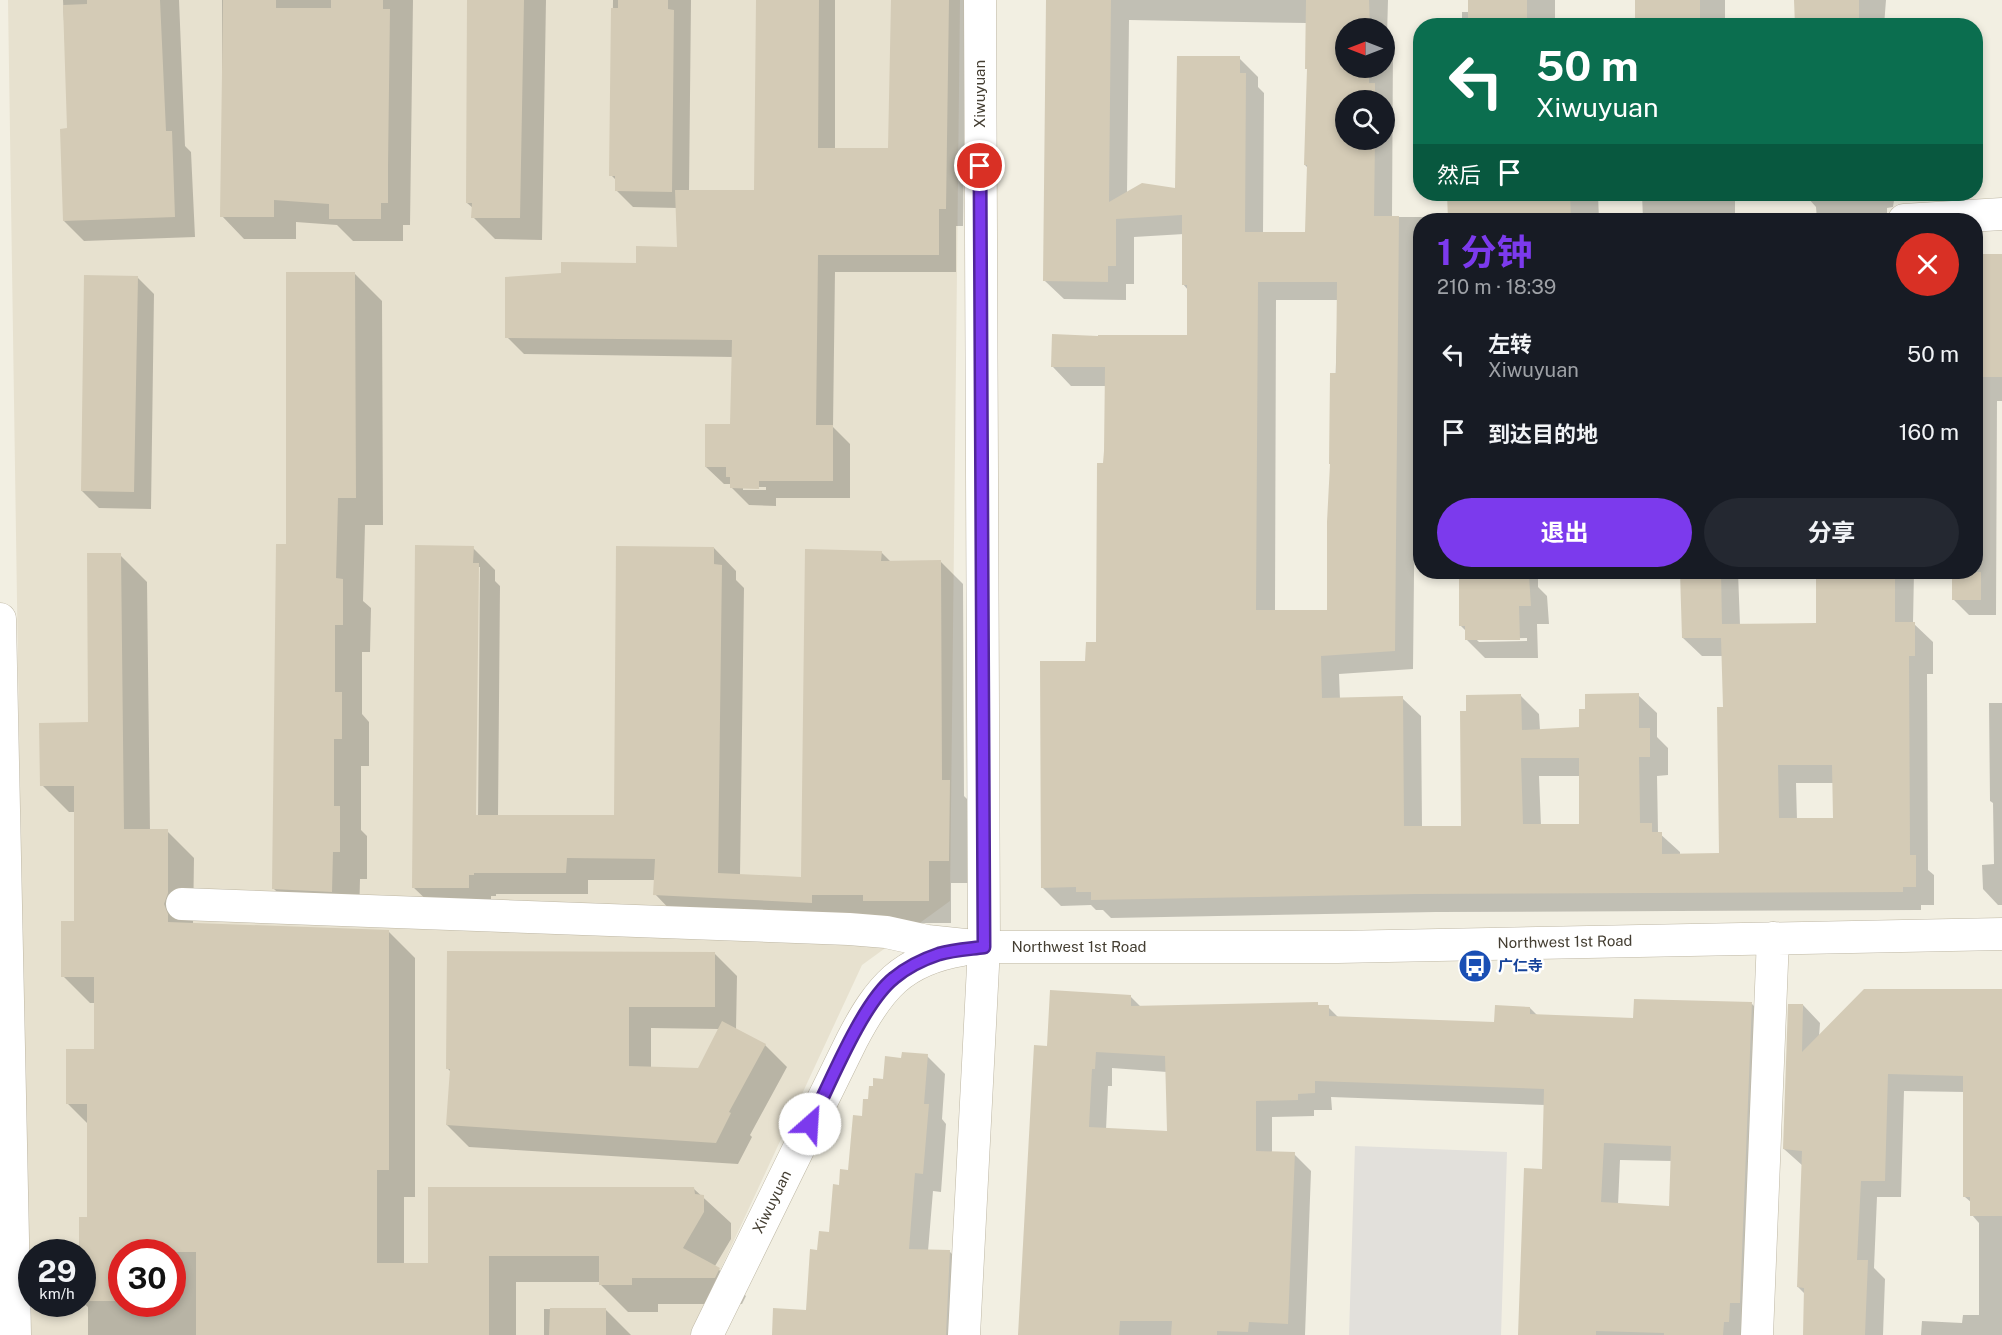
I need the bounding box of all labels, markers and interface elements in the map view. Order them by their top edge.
north arrow [1335,18,1395,78]
map controls [1335,18,1395,150]
text: 50 m [1536,41,1639,90]
icon: left [1437,42,1515,120]
street label: Xiwuyuan [971,60,988,128]
button: search [1335,90,1395,150]
text: Xiwuyuan [1536,91,1659,123]
pin [954,140,1005,191]
icon: arrive [963,149,996,182]
icon: arrive [1493,156,1526,189]
text: 然后 [1437,162,1481,188]
text: 1 分钟 [1437,231,1533,273]
button: close [1896,233,1959,296]
text: 210 m · 18:39 [1437,275,1556,299]
text: 左转 [1488,331,1532,357]
icon: left [1437,338,1470,371]
text: 50 m [1907,341,1959,367]
text: Xiwuyuan [1488,358,1579,382]
icon: arrive [1437,416,1470,449]
text: 160 m [1899,419,1959,445]
text: 到达目的地 [1488,421,1598,447]
button: 退出 [1437,498,1692,567]
button: 分享 [1704,498,1959,567]
street label: Northwest 1st Road [1497,932,1633,951]
street label: Northwest 1st Road [1012,938,1147,955]
bus stop icon: 广仁寺 [1457,948,1493,984]
place label: 广仁寺 [1498,957,1543,974]
position arrow [778,1092,842,1156]
street label: Xiwuyuan [749,1167,794,1236]
speed limit sign: 30 [108,1239,186,1317]
text: 29 [38,1253,76,1289]
text: km/h [39,1285,75,1302]

